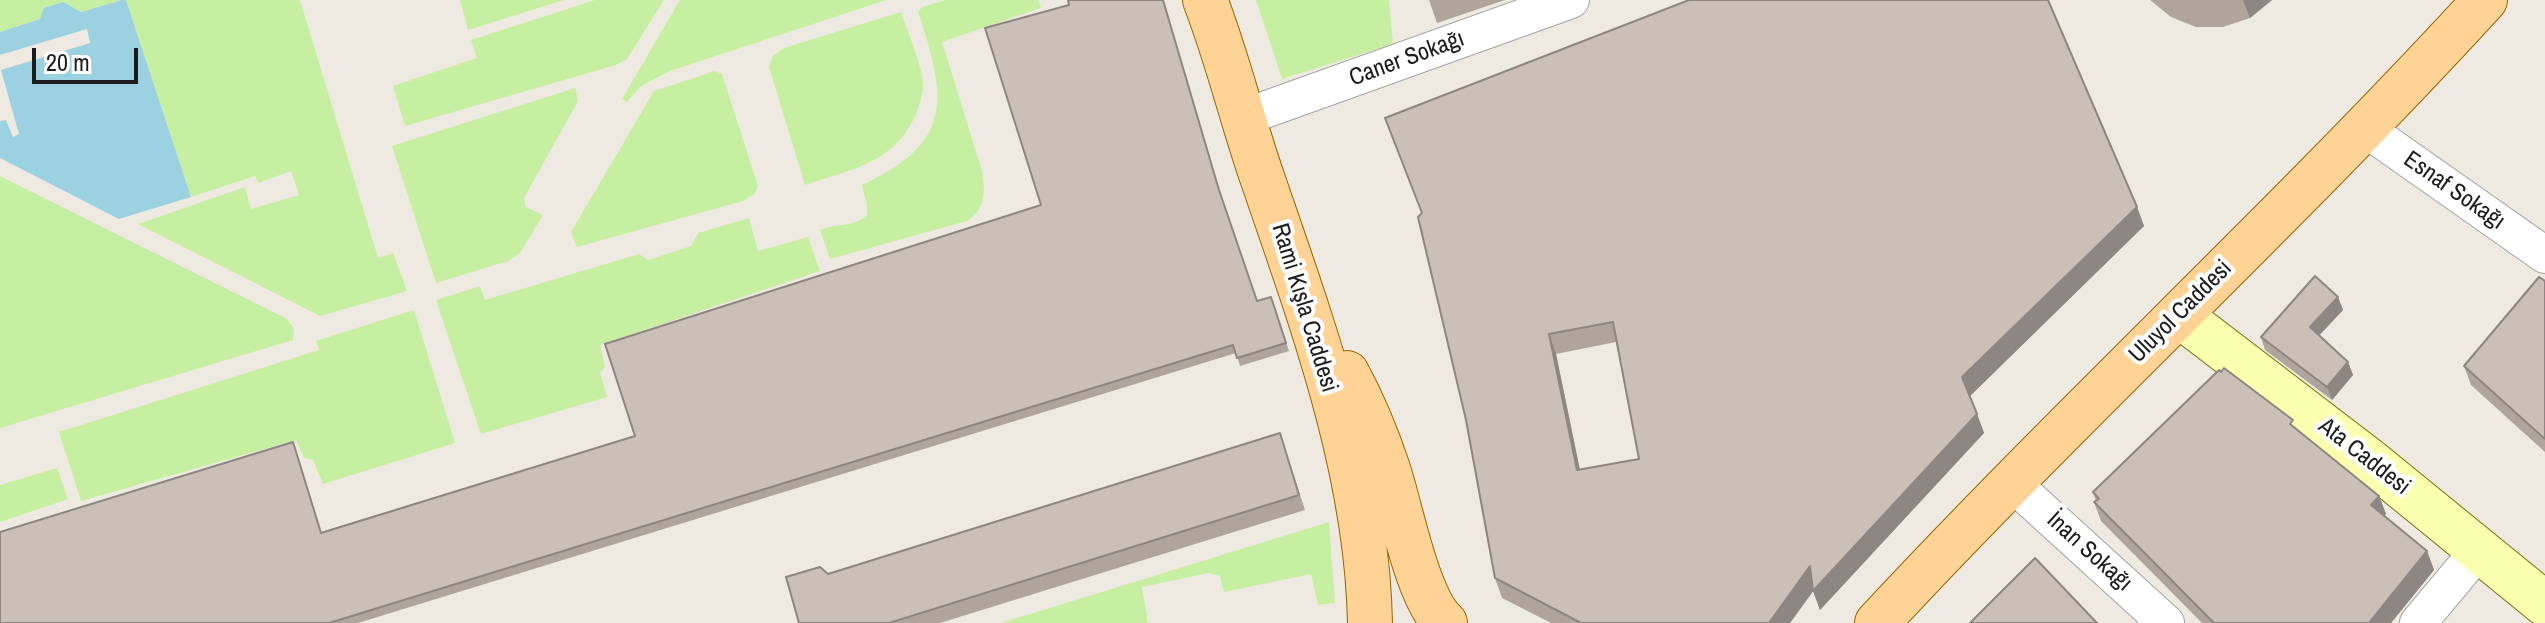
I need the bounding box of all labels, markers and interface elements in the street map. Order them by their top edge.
street label: Caner Sokağı [1346,25,1468,93]
scale bar [36,32,142,82]
text: 20 m [46,46,90,78]
street label: Esnaf Sokağı [2398,146,2510,236]
street label: Rami Kışla Caddesi [1265,220,1343,396]
street label: Uluyol Caddesi [2124,255,2238,369]
street label: Ata Caddesi [2312,412,2416,502]
street label: İnan Sokağı [2040,506,2138,598]

